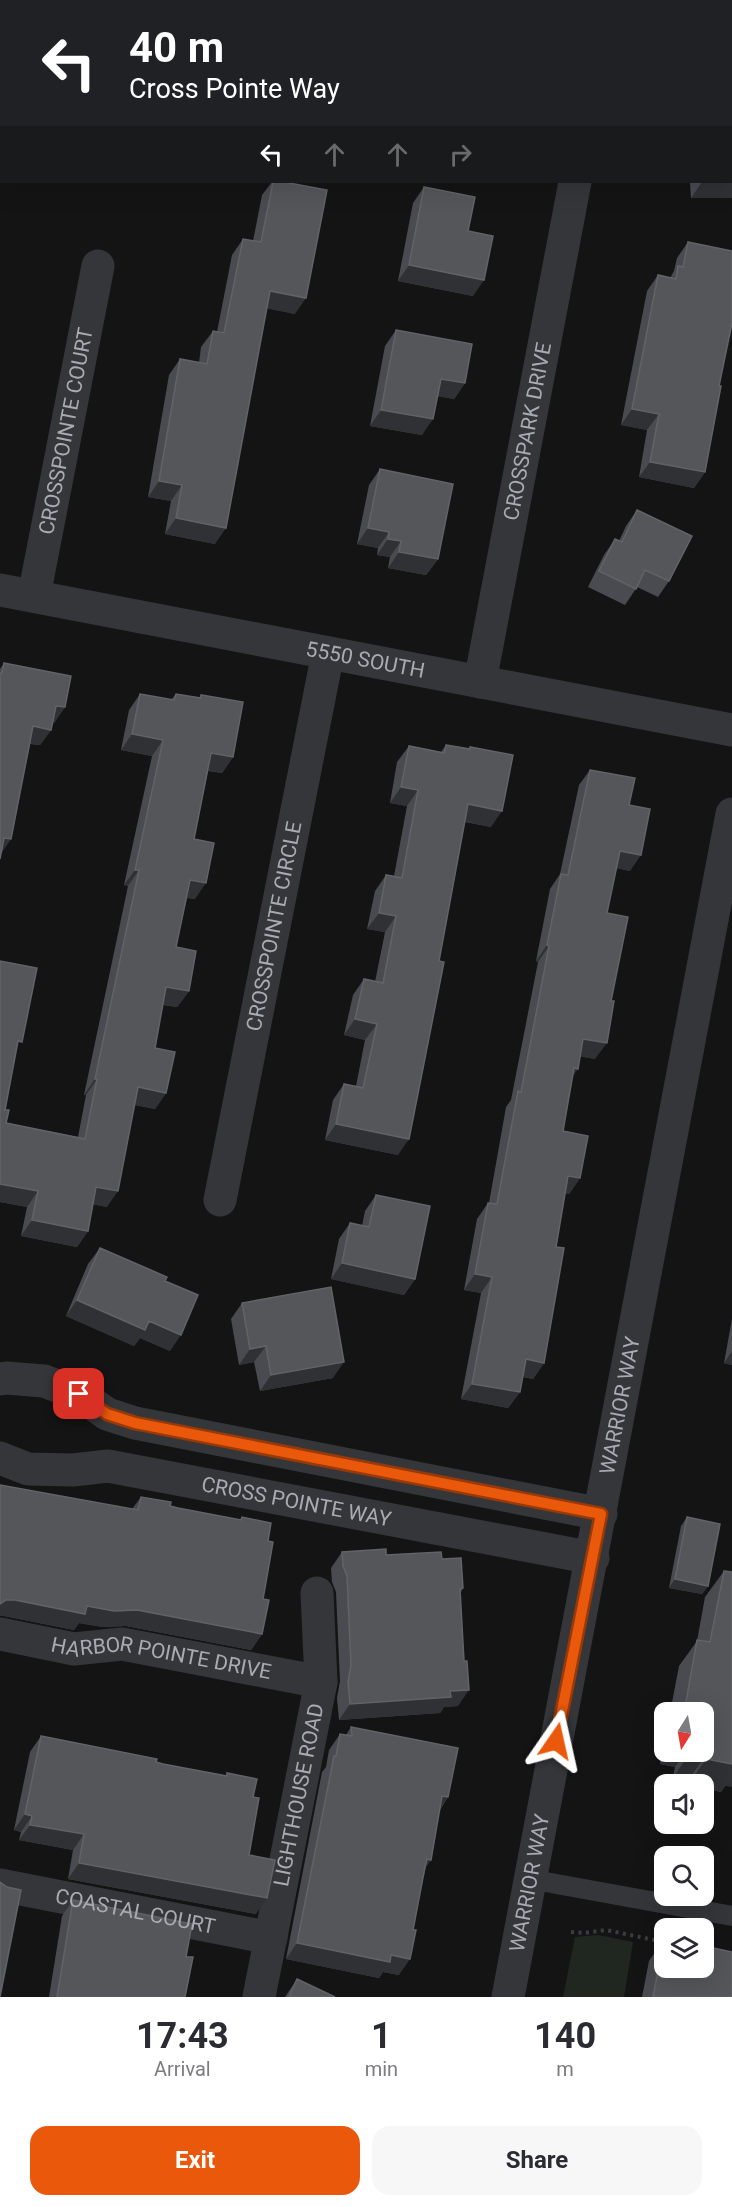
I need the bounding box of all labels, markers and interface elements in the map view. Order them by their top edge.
text: 40 m [129,23,224,72]
icon: left [30,24,108,102]
text: Cross Pointe Way [129,73,340,105]
icon: left [255,138,288,171]
icon: ahead [318,138,351,171]
icon: ahead [381,138,414,171]
icon: right [444,138,477,171]
street label: CROSSPOINTE COURT [34,325,98,537]
street label: CROSSPARK DRIVE [499,340,556,522]
street label: 5550 SOUTH [304,637,427,683]
street label: CROSSPOINTE CIRCLE [242,819,306,1033]
street label: WARRIOR WAY [595,1334,645,1476]
pin [53,1368,104,1419]
icon: arrive [62,1377,95,1410]
street label: CROSS POINTE WAY [199,1472,394,1532]
street label: HARBOR POINTE DRIVE [49,1632,273,1684]
street label: LIGHTHOUSE ROAD [269,1701,329,1888]
north arrow [654,1702,714,1762]
map controls [654,1702,714,1978]
position arrow [524,1709,588,1773]
button: sound [654,1774,714,1834]
street label: WARRIOR WAY [505,1812,554,1954]
button: search [654,1846,714,1906]
street label: COASTAL COURT [53,1884,218,1939]
button: layers [654,1918,714,1978]
text: 17:43 [136,2015,229,2057]
text: 1 [371,2015,392,2057]
text: 140 [534,2015,596,2057]
text: Arrival [154,2057,211,2081]
text: min [365,2057,398,2081]
text: m [556,2057,574,2081]
button: Exit [30,2126,360,2195]
button: Share [372,2126,702,2195]

